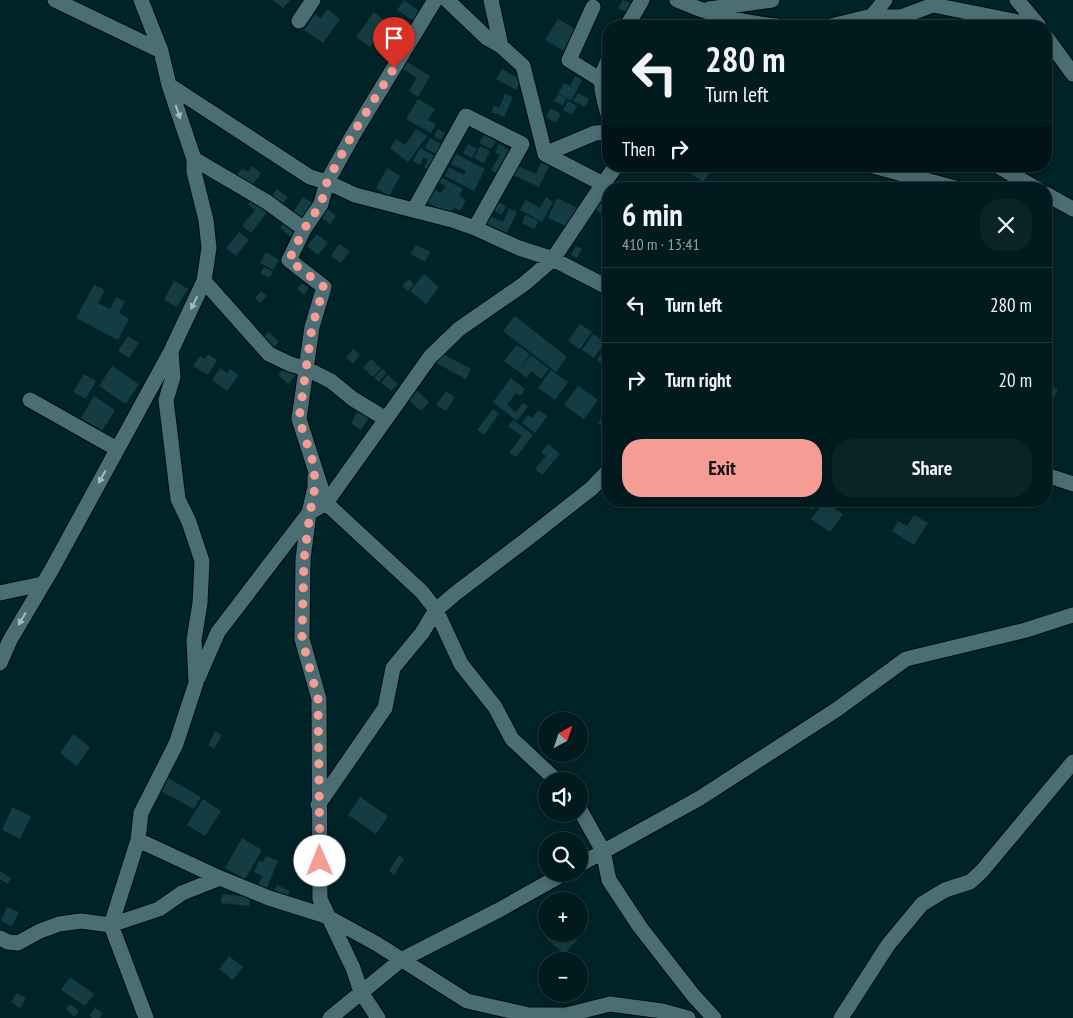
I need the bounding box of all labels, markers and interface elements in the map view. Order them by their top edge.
pin [373,17,415,68]
icon: arrive [380,24,408,52]
text: 280 m [705,36,786,82]
icon: left [622,40,687,105]
text: Turn left [705,80,769,108]
one-way arrow [175,105,182,120]
icon: right [665,135,693,163]
text: Then [622,137,655,161]
text: 6 min [622,195,683,234]
button: close [980,199,1032,251]
text: 410 m · 13:41 [622,234,700,254]
icon: left [622,291,650,319]
text: Turn left [665,293,722,317]
text: 280 m [990,293,1032,317]
one-way arrow [189,296,197,310]
icon: right [622,366,650,394]
text: Turn right [665,368,731,392]
text: 20 m [999,368,1032,392]
button: Exit [622,439,822,497]
button: Share [832,439,1032,497]
one-way arrow [98,470,106,485]
one-way arrow [18,612,26,626]
north arrow [538,712,588,762]
map controls [538,712,588,1002]
button: sound [538,772,588,822]
button: search [538,832,588,882]
position arrow [293,834,345,886]
button: + [538,892,588,942]
button: − [538,952,588,1002]

